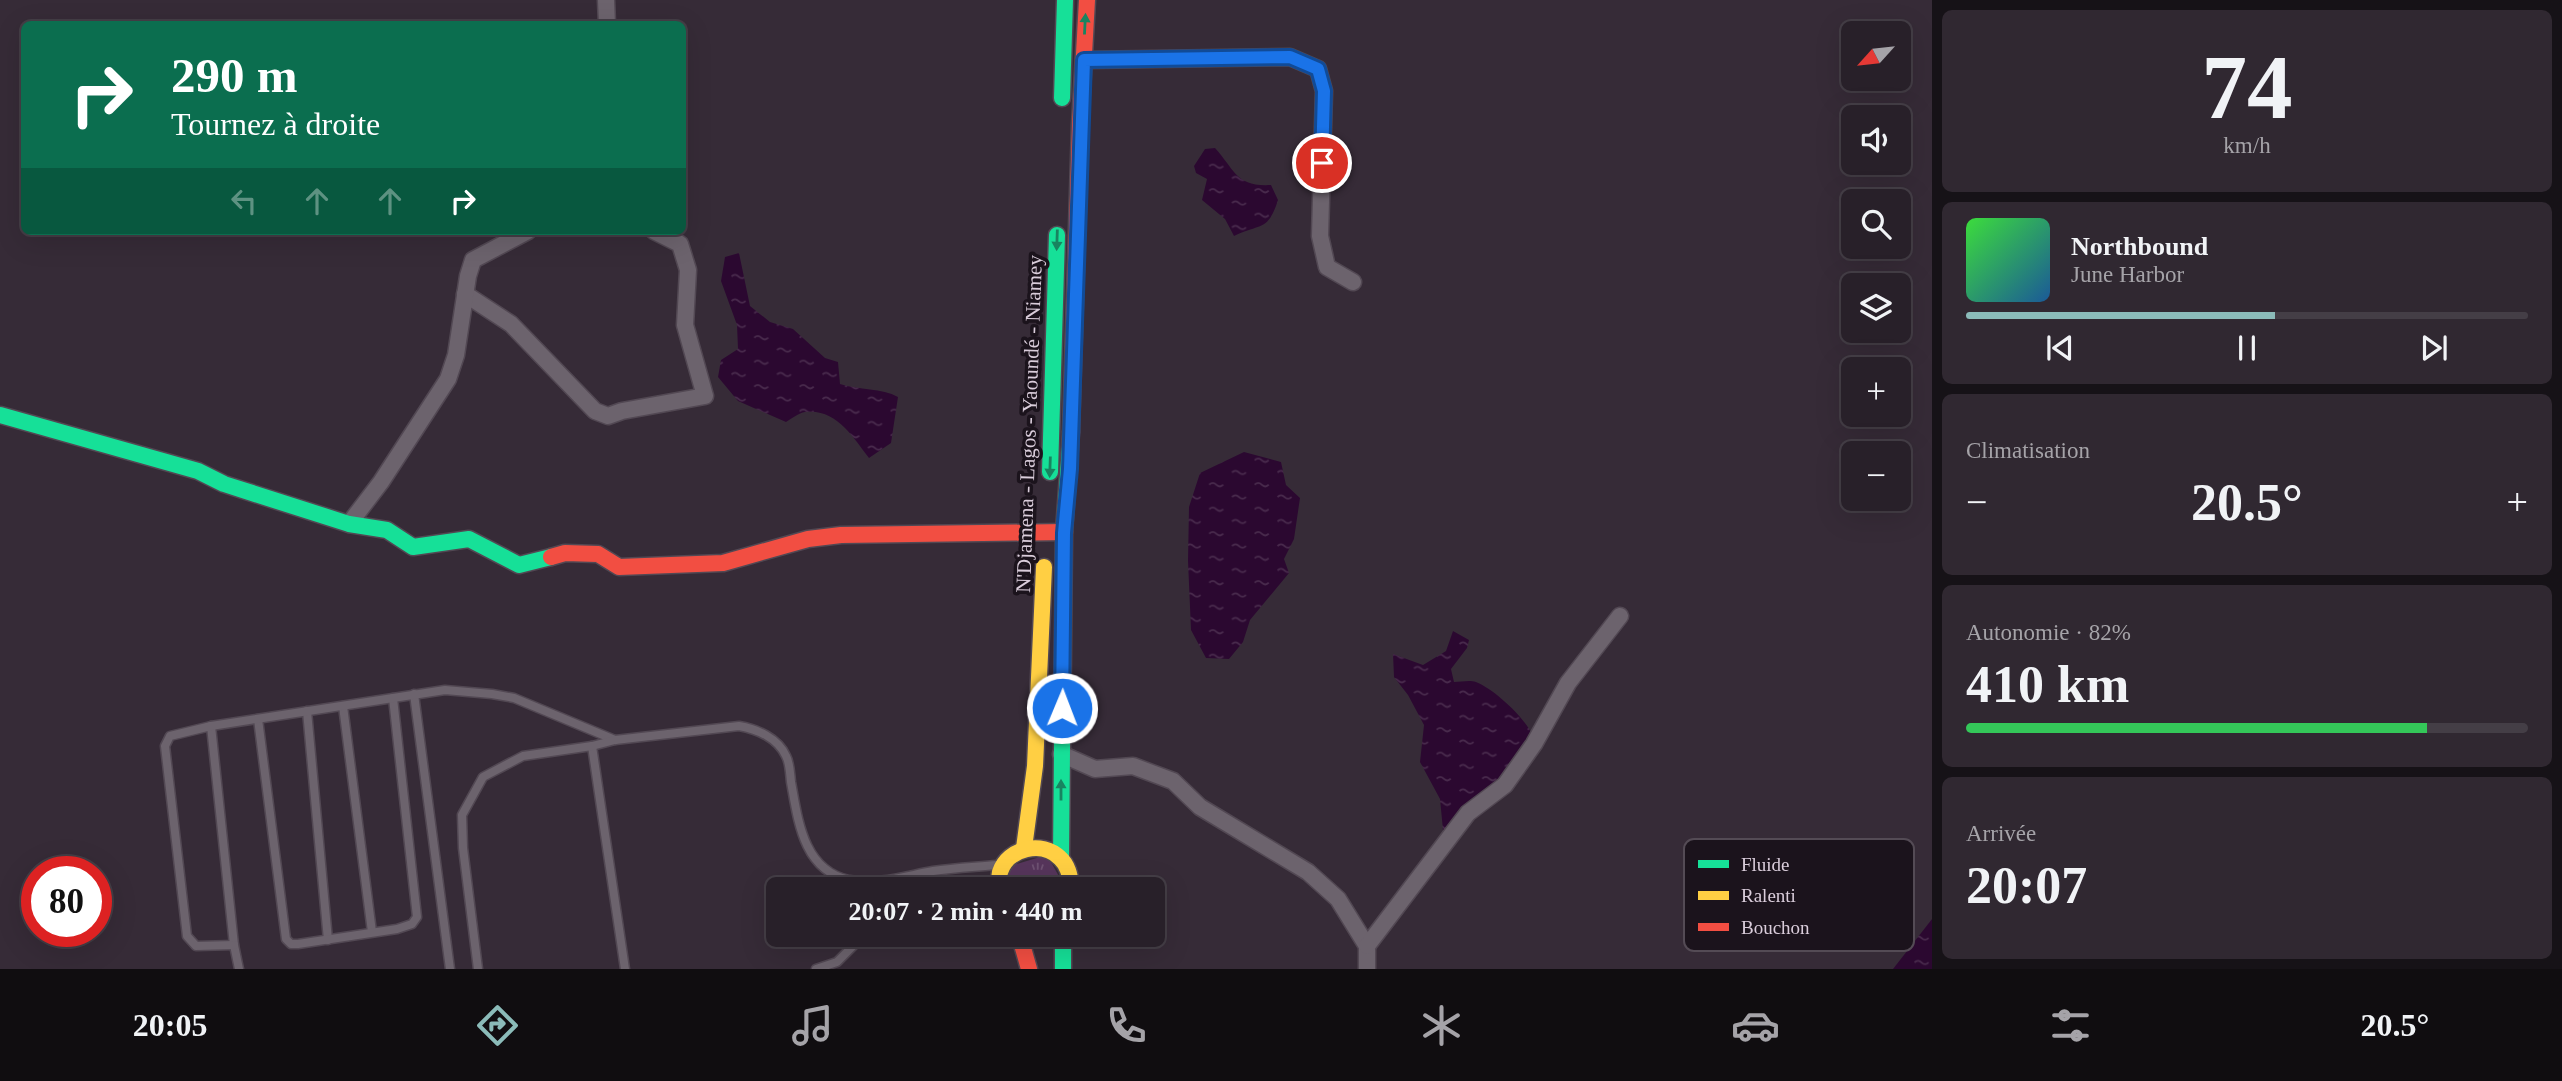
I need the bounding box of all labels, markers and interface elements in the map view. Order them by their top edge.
one-way arrow [1080,13,1091,35]
north arrow [1841,21,1911,91]
map controls [1841,21,1911,511]
text: 74 [2202,37,2293,138]
text: 290 m [171,48,298,103]
icon: right [56,49,147,140]
button: sound [1841,105,1911,175]
text: Tournez à droite [171,106,380,142]
pin [1292,133,1352,193]
text: km/h [2223,133,2271,158]
icon: arrive [1303,144,1341,182]
icon: left [225,182,263,220]
icon: ahead [298,182,336,220]
icon: ahead [371,182,409,220]
icon: right [444,182,482,220]
button: search [1841,189,1911,259]
one-way arrow [1052,229,1063,251]
text: Northbound [2071,232,2208,261]
street label: N'Djamena - Lagos - Yaoundé - Niamey [1011,254,1047,593]
text: June Harbor [2071,262,2184,287]
button: layers [1841,273,1911,343]
icon: previous [2041,329,2079,367]
icon: pause [2228,329,2266,367]
icon: next [2415,329,2453,367]
button: + [1841,357,1911,427]
text: Climatisation [1966,438,2090,463]
button: − [1841,441,1911,511]
one-way arrow [1044,456,1055,478]
text: 20.5° [2191,474,2303,531]
text: − [1966,481,1987,523]
text: + [2507,481,2528,523]
text: Autonomie · 82% [1966,620,2131,645]
text: 410 km [1966,656,2129,713]
position arrow [1025,671,1099,745]
one-way arrow [1055,778,1067,800]
text: Arrivée [1966,821,2036,846]
legend [1684,839,1914,951]
text: Fluide [1741,854,1790,875]
speed limit sign: 80 [21,856,112,947]
text: 20:07 [1966,857,2087,914]
text: Ralenti [1741,885,1796,906]
text: 20:07 · 2 min · 440 m [849,897,1083,926]
text: Bouchon [1741,917,1810,938]
icon: directions [473,1001,522,1050]
icon: music [788,1001,837,1050]
icon: phone [1102,1001,1151,1050]
icon: climate [1417,1001,1466,1050]
icon: car [1731,1001,1780,1050]
icon: filters [2046,1001,2095,1050]
text: 20:05 [133,1007,207,1043]
text: 20.5° [2360,1007,2429,1043]

